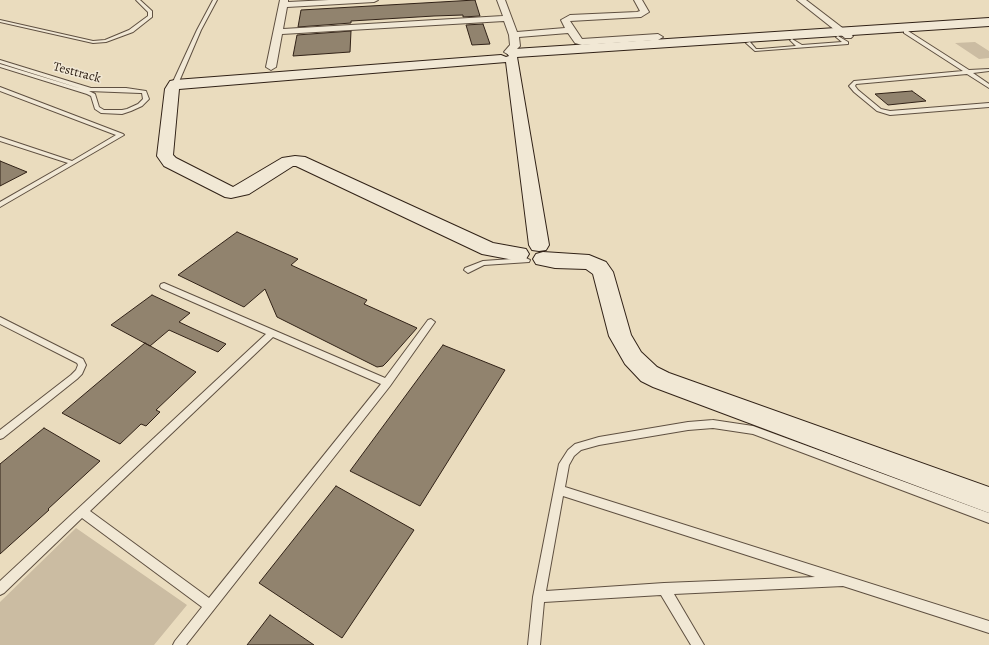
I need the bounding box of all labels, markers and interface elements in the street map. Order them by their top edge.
street label: Testtrack [51,59,103,87]

